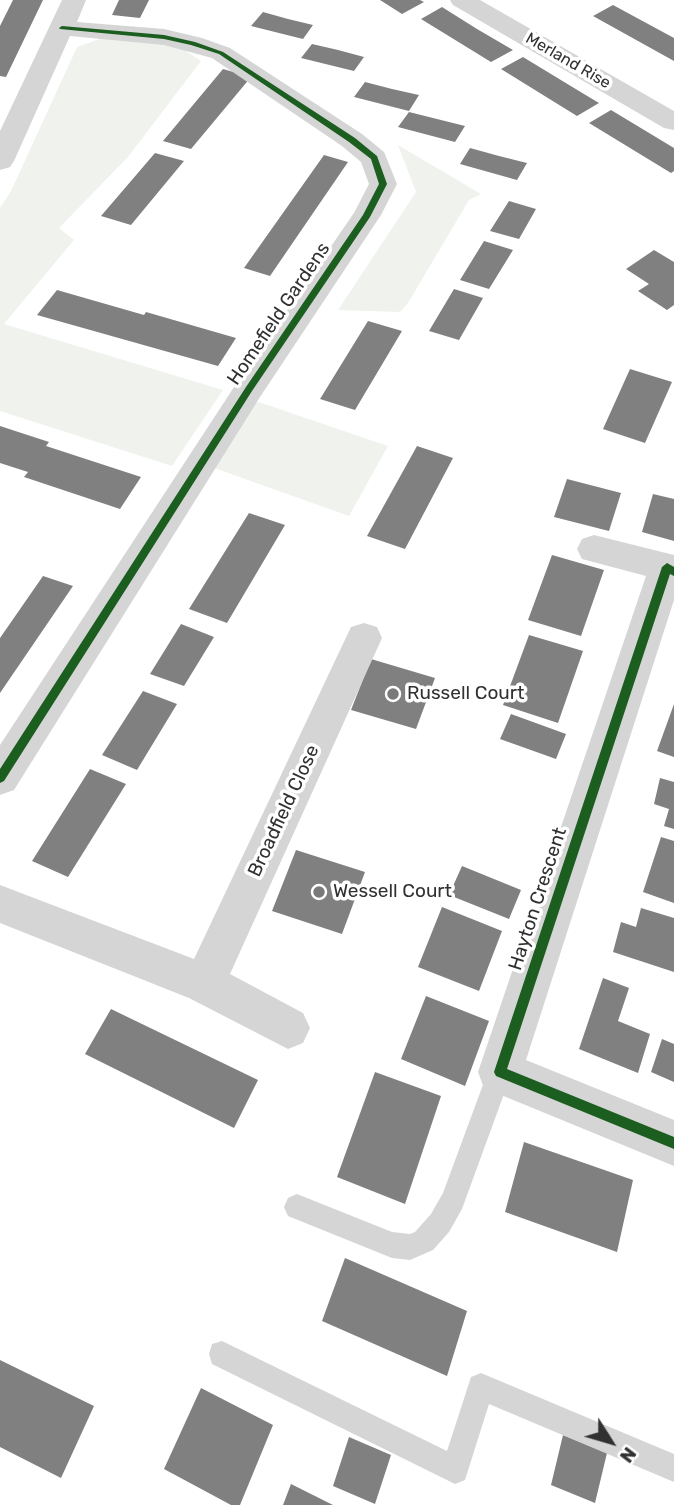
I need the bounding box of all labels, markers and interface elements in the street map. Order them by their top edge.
street label: Merland Rise [522,29,614,93]
street label: Homefield Gardens [223,238,335,390]
place label: Russell Court [407,683,524,705]
marker: Russell Court [385,686,401,702]
street label: Broadfield Close [244,742,324,880]
street label: Hayton Crescent [504,825,572,973]
place label: Wessell Court [333,881,452,903]
marker: Wessell Court [311,884,327,900]
north arrow [576,1407,646,1477]
text: N [615,1443,641,1467]

